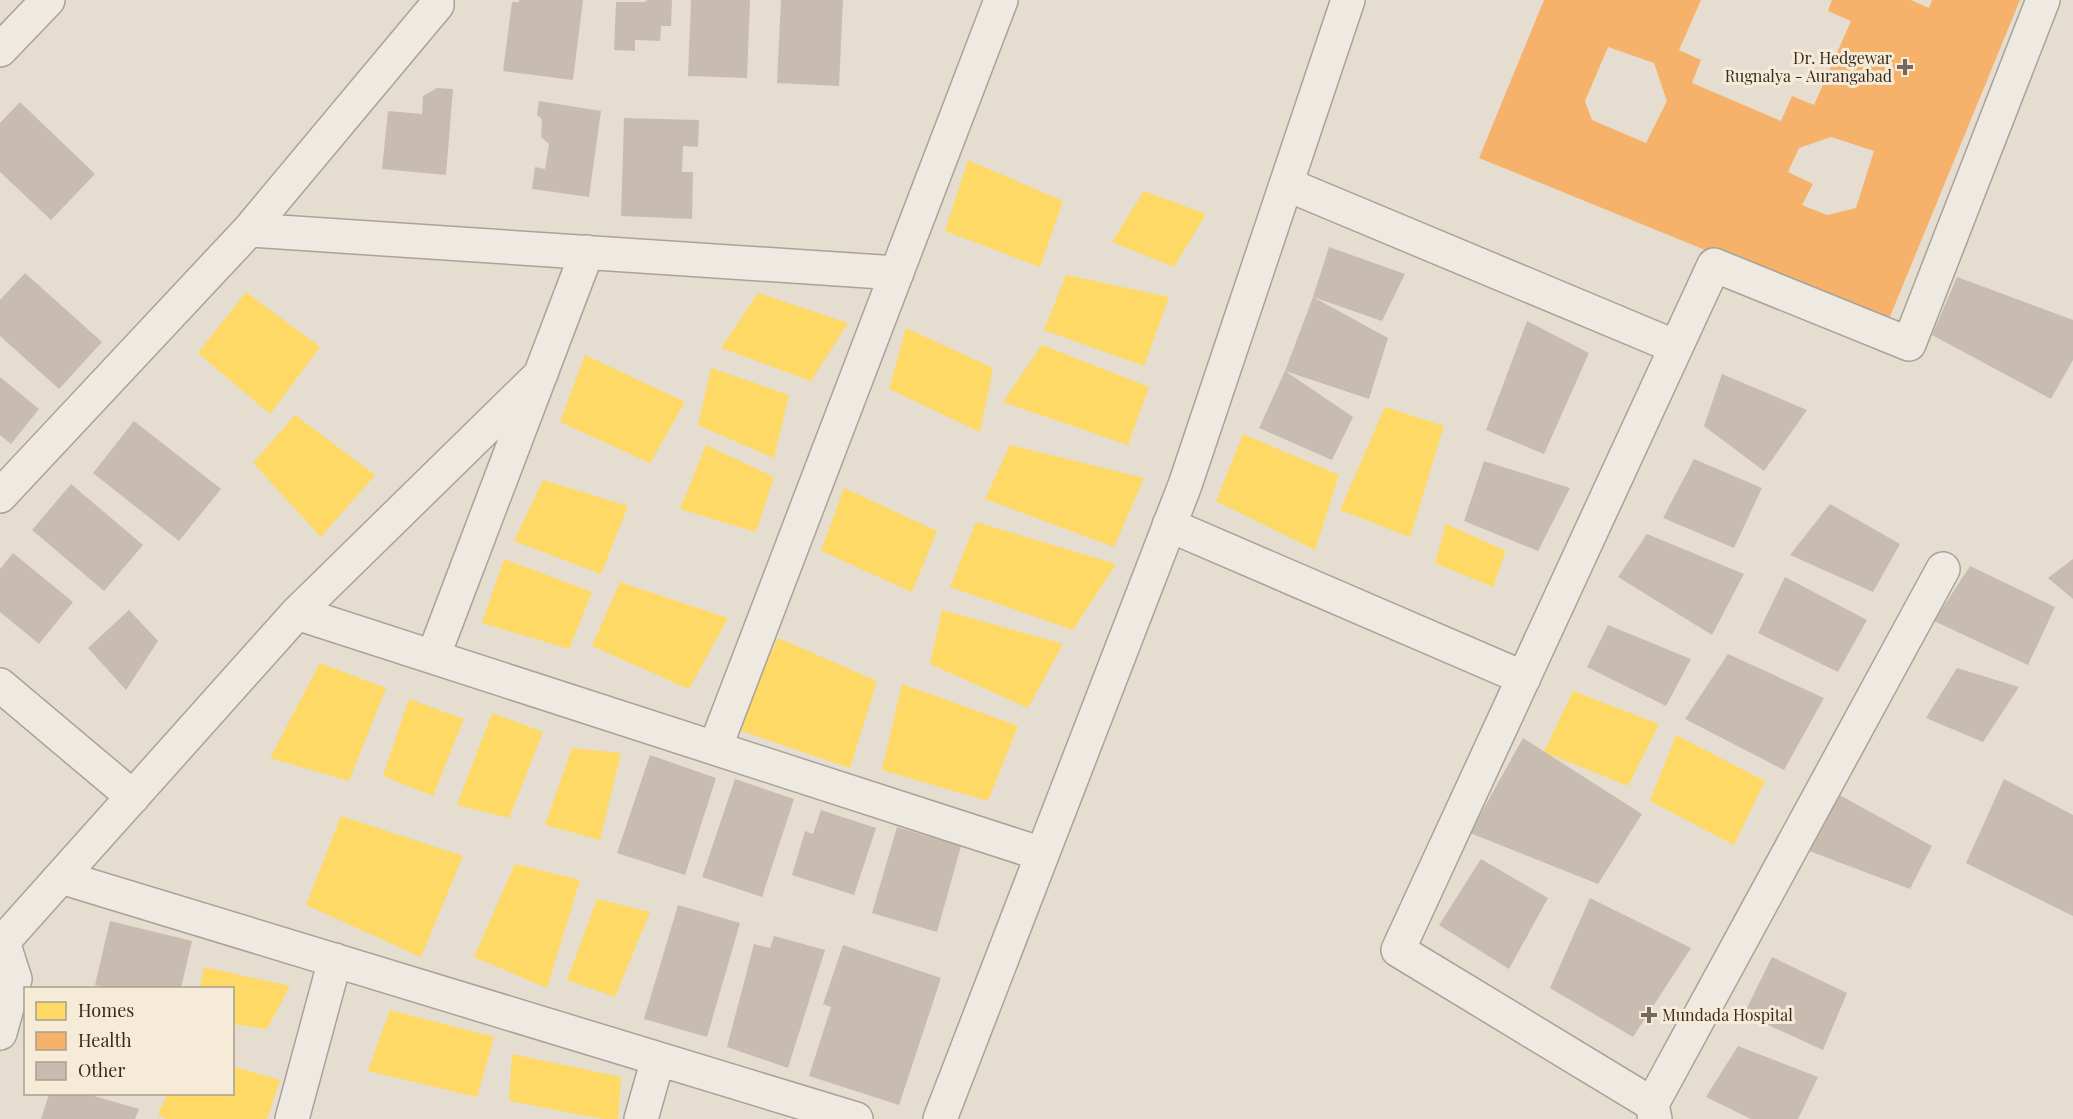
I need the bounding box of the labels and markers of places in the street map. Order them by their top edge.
place label: Dr. Hedgewar Rugnalya - Aurangabad [1725,47,1892,86]
marker: Dr. Hedgewar Rugnalya - Aurangabad [1896,58,1914,76]
place label: Mundada Hospital [1662,1004,1793,1025]
marker: Mundada Hospital [1640,1006,1658,1024]

